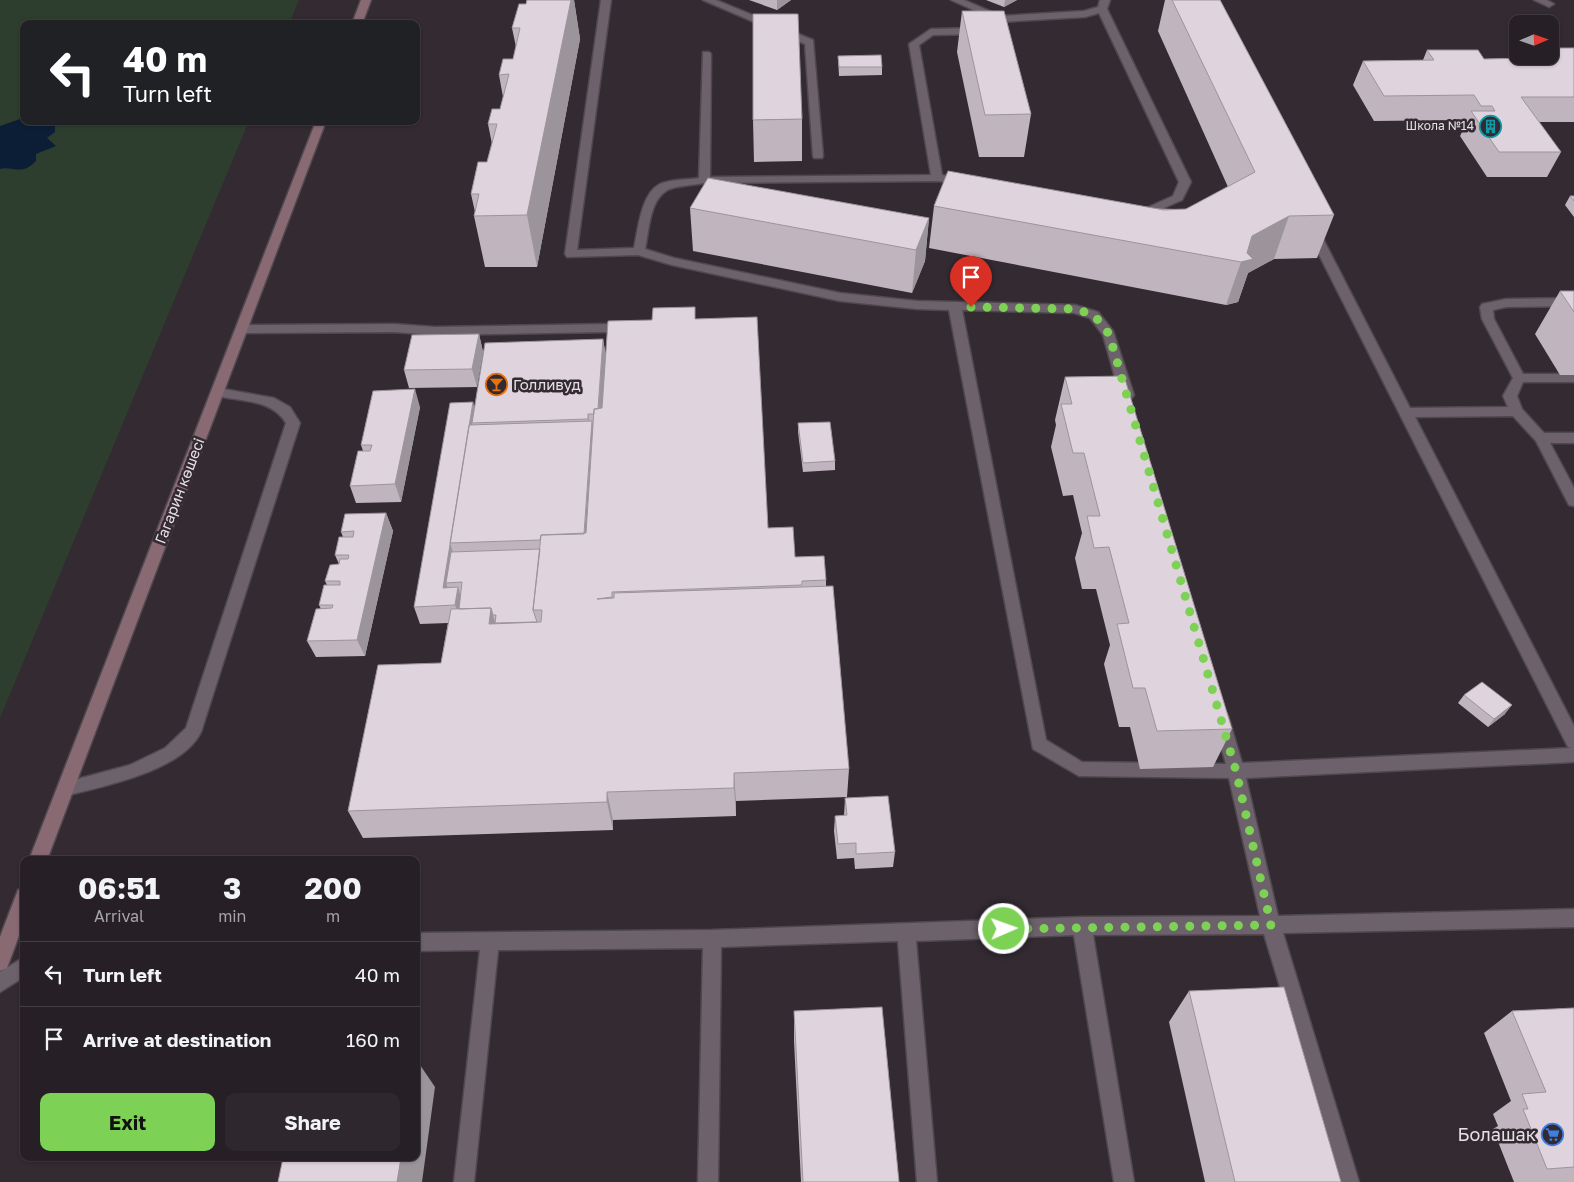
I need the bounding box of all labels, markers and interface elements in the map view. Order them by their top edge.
north arrow [1509,15,1559,65]
map controls [1509,15,1559,65]
text: 40 m [123,38,207,80]
icon: left [40,40,105,105]
text: Turn left [123,80,212,107]
building icon: Школа №14 [1478,114,1502,138]
place label: Школа №14 [1406,118,1474,133]
pin [950,256,992,307]
icon: arrive [957,263,985,291]
bar icon: Голливуд [485,373,509,397]
place label: Голливуд [513,375,581,393]
street label: Гагарин көшесі [151,435,208,546]
text: 06:51 [78,870,160,906]
text: 3 [223,870,241,906]
text: 200 [305,870,362,906]
position arrow [977,902,1029,954]
text: Arrival [94,906,144,926]
text: min [218,906,246,926]
text: m [326,906,340,926]
icon: left [40,960,68,988]
text: Turn left [83,963,162,986]
text: 40 m [355,963,400,986]
icon: arrive [40,1025,68,1053]
text: Arrive at destination [83,1028,271,1051]
text: 160 m [346,1028,400,1051]
button: Exit [40,1093,215,1151]
button: Share [225,1093,400,1151]
place label: Болашак [1458,1123,1536,1145]
supermarket icon: Болашак [1540,1123,1564,1147]

